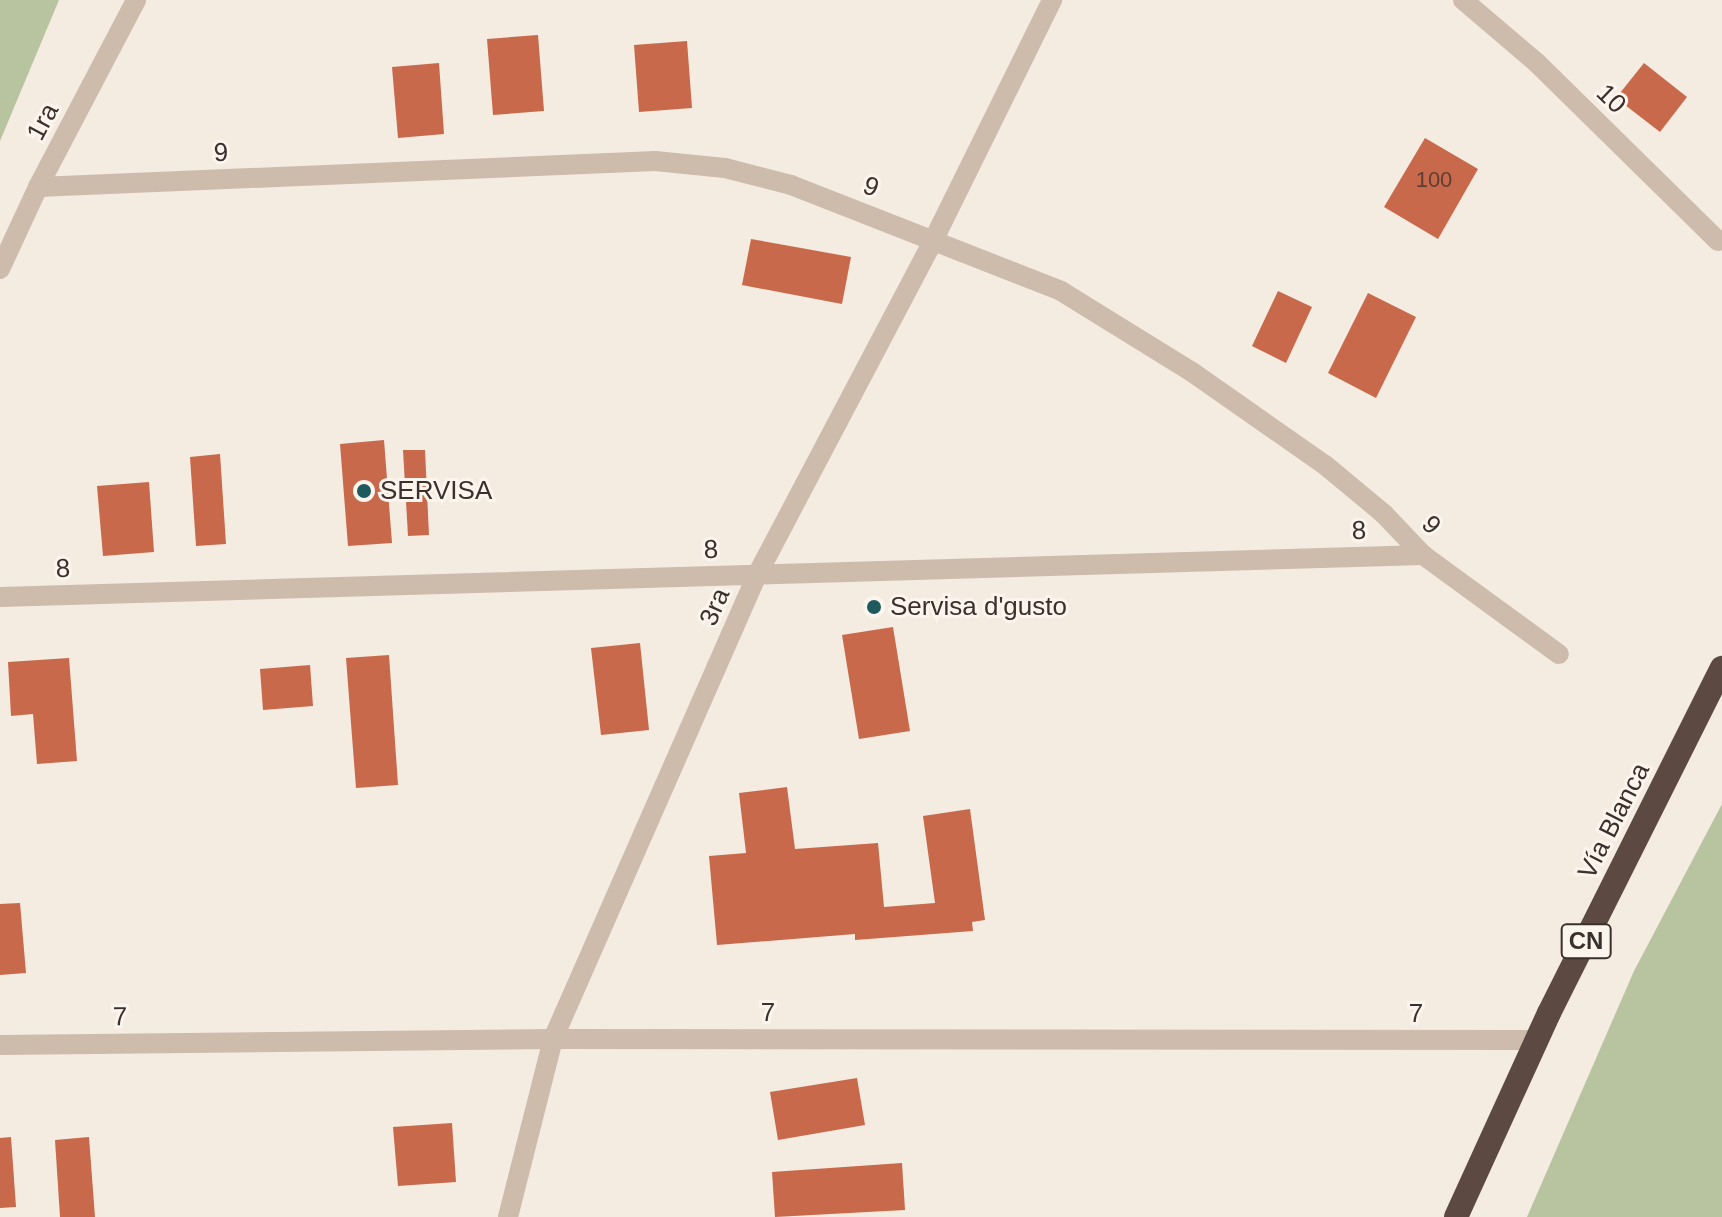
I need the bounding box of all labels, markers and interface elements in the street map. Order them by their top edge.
street label: 10 [1590,78,1632,120]
street label: 1ra [20,98,66,146]
street label: 9 [213,137,229,169]
house number: 100 [1416,167,1452,193]
street label: 9 [859,170,883,204]
place label: SERVISA [380,475,492,507]
marker: SERVISA [355,482,373,500]
street label: 9 [1415,509,1447,541]
street label: 8 [1351,515,1367,547]
street label: 8 [703,534,719,566]
street label: 8 [55,553,71,585]
street label: 3ra [693,583,737,631]
place label: Servisa d'gusto [890,591,1067,623]
marker: Servisa d'gusto [865,598,883,616]
street label: Vía Blanca [1572,758,1656,884]
road number: CN [1560,921,1612,961]
street label: 7 [761,997,775,1029]
street label: 7 [1409,998,1423,1030]
street label: 7 [112,1001,128,1033]

